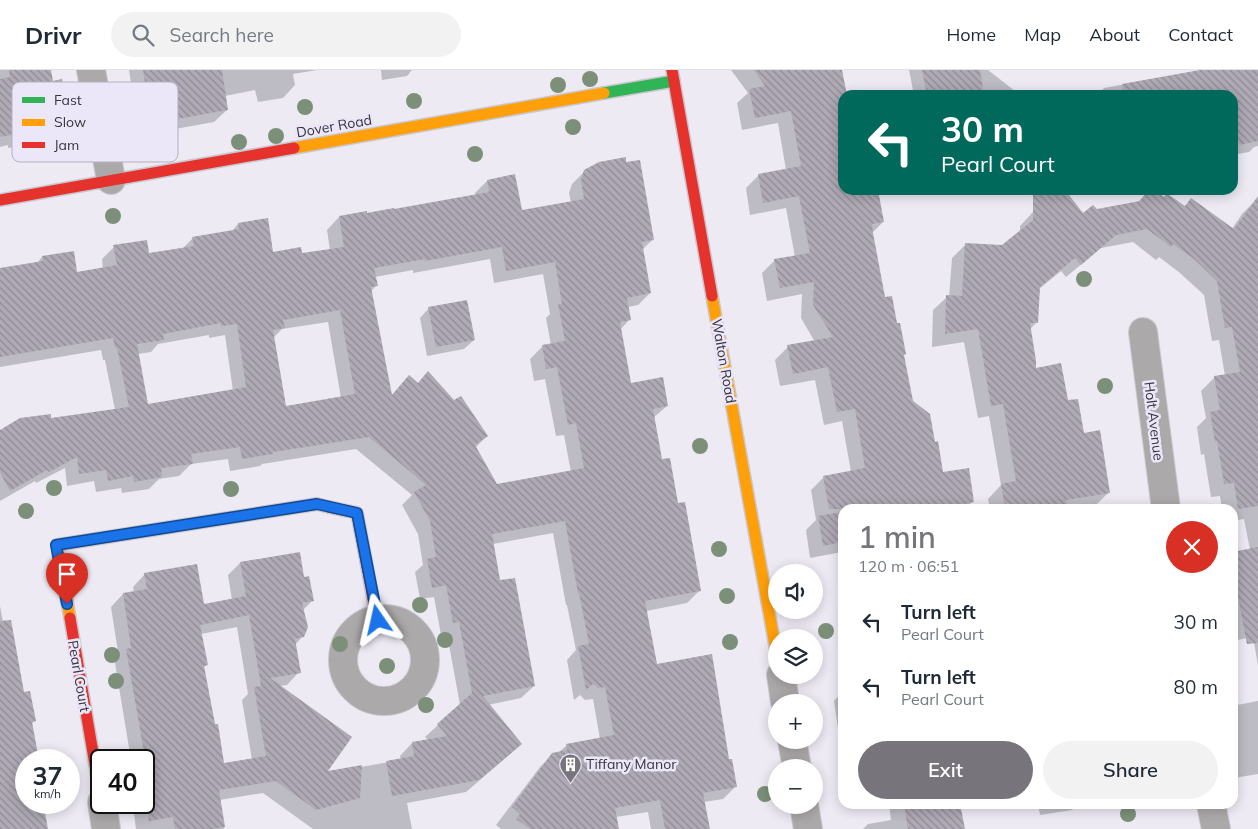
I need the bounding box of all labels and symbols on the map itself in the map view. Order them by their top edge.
legend [12,82,178,162]
text: Fast [54,91,82,109]
street label: Dover Road [295,111,373,141]
text: Slow [54,113,86,131]
text: Jam [54,136,79,154]
street label: Walton Road [708,317,740,405]
street label: Holt Avenue [1140,381,1168,461]
pin [46,553,88,604]
position arrow [351,593,403,645]
street label: Pearl Court [64,639,94,713]
speed limit sign: 40 [90,749,155,814]
building icon: Tiffany Manor [558,752,582,783]
place label: Tiffany Manor [586,755,677,773]

